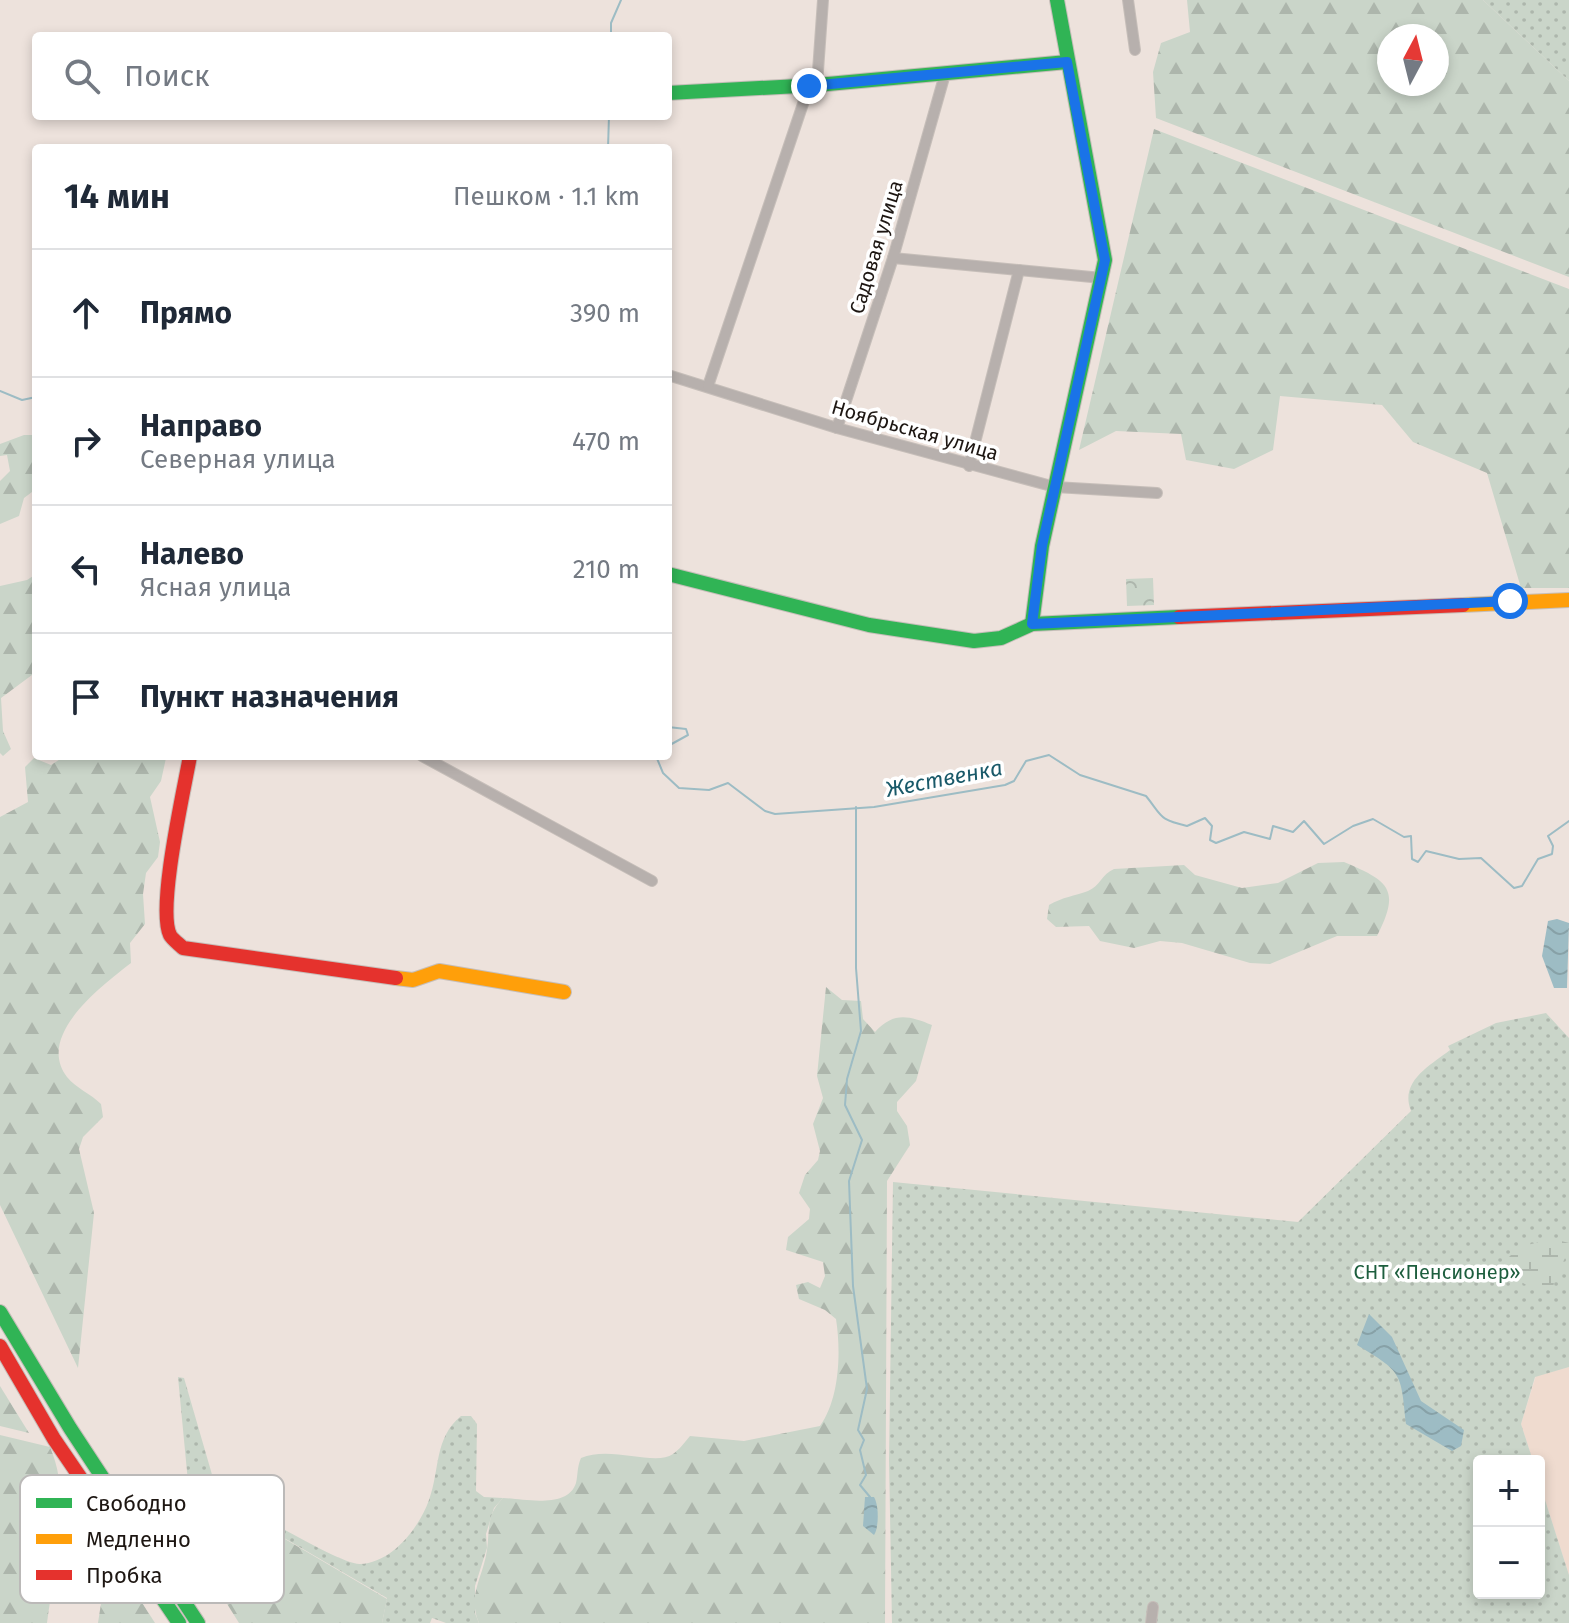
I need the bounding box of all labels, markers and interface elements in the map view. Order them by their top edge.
north arrow [1377,24,1449,96]
search box [32,32,672,120]
icon: search [60,54,104,98]
text: Поиск [124,58,210,94]
route end [791,68,827,104]
text: 14 мин [64,176,170,217]
street label: Садовая улица [844,177,908,317]
text: Пешком · 1.1 km [453,181,640,212]
icon: ahead [64,291,108,335]
text: Прямо [140,295,232,331]
text: 390 m [570,298,640,329]
street label: Ноябрьская улица [829,395,1001,465]
text: Направо [140,408,262,444]
icon: right [64,419,108,463]
text: 470 m [572,426,640,457]
text: Северная улица [140,444,336,475]
text: Налево [140,536,244,572]
icon: left [64,547,108,591]
text: 210 m [573,554,640,585]
text: Ясная улица [140,572,291,603]
route start [1492,583,1528,619]
icon: arrive [64,675,108,719]
text: Пункт назначения [140,679,399,715]
water label: Жественка [883,754,1005,803]
park label: СНТ «Пенсионер» [1354,1260,1521,1284]
map controls [1473,1455,1545,1599]
button: + [1473,1455,1545,1527]
legend [20,1475,284,1603]
text: Свободно [86,1490,187,1517]
text: Медленно [86,1526,191,1553]
button: − [1473,1527,1545,1599]
text: Пробка [86,1562,163,1589]

